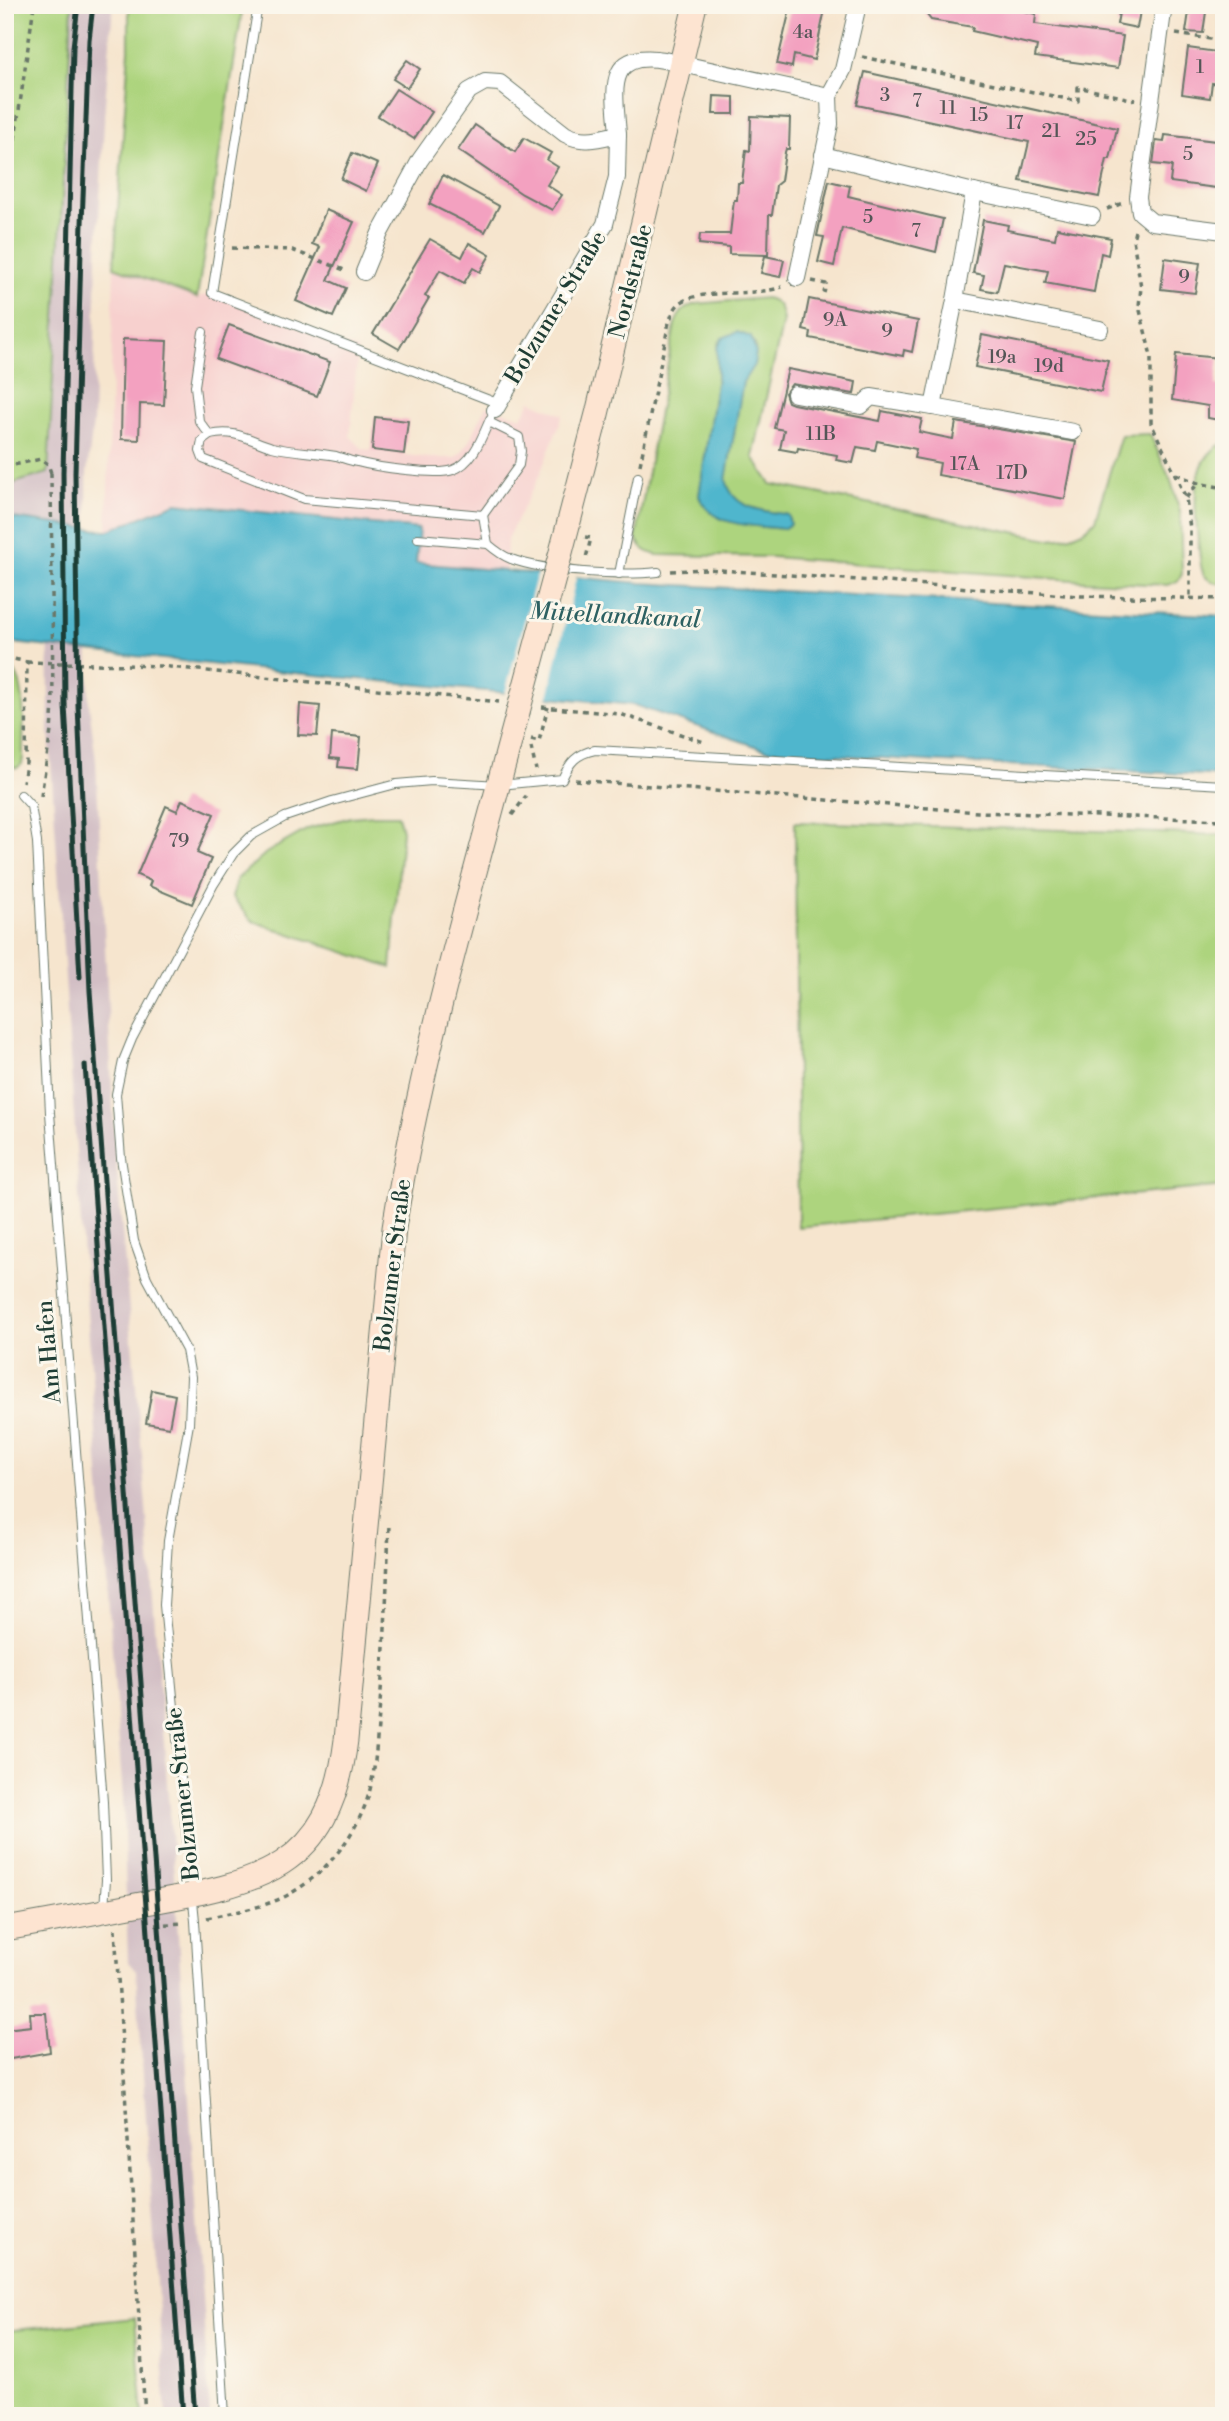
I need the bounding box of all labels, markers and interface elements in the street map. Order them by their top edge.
house number: 4a [793,20,814,44]
house number: 1 [1196,55,1204,79]
house number: 3 [880,83,890,107]
house number: 7 [912,89,922,113]
house number: 11 [940,96,957,120]
house number: 15 [970,103,988,127]
house number: 17 [1007,111,1024,135]
house number: 21 [1041,119,1061,143]
house number: 25 [1075,127,1097,151]
house number: 5 [1183,142,1193,166]
house number: 5 [863,205,873,229]
house number: 7 [911,219,921,243]
street label: Nordstraße [603,221,659,341]
street label: Bolzumer Straße [499,226,613,390]
house number: 9 [1178,265,1190,289]
house number: 9A [823,308,848,332]
house number: 9 [881,319,893,343]
house number: 19a [988,345,1017,369]
house number: 19d [1034,354,1064,378]
house number: 11B [806,422,836,446]
house number: 17A [950,452,981,476]
house number: 17D [996,461,1028,485]
water label: Mittellandkanal [529,597,702,635]
house number: 79 [169,829,189,853]
street label: Bolzumer Straße [368,1177,417,1354]
street label: Am Hafen [30,1299,68,1406]
street label: Bolzumer Straße [160,1706,206,1883]

